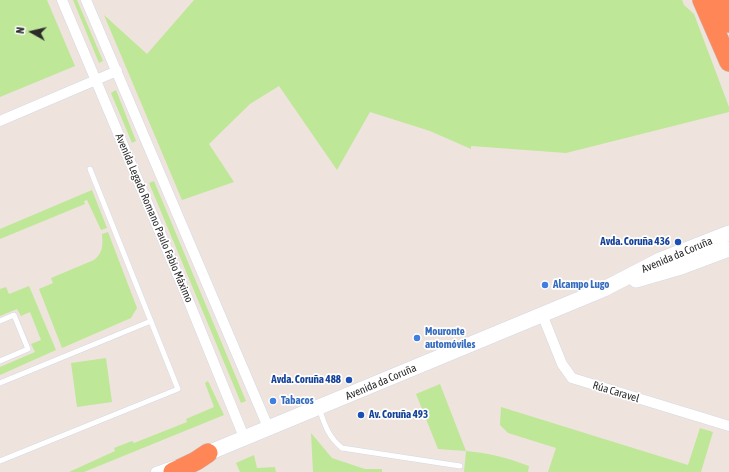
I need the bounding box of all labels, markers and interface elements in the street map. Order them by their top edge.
north arrow [12,12,52,52]
text: N [14,26,27,34]
street label: Avenida Legado Romano Paulo Fabio Máximo [112,131,196,305]
street label: Avenida da Coruña [640,234,714,276]
place label: Avda. Coruña 436 [600,235,670,249]
marker: Avda. Coruña 436 [673,237,683,247]
place label: Alcampo Lugo [553,278,609,292]
marker: Alcampo Lugo [540,280,550,290]
place label: Mouronte automóviles [425,325,475,351]
marker: Mouronte automóviles [412,333,422,343]
street label: Avenida da Coruña [344,361,418,403]
place label: Avda. Coruña 488 [271,373,341,387]
marker: Avda. Coruña 488 [344,375,354,385]
street label: Rúa Caravel [591,379,641,405]
place label: Tabacos [281,394,314,408]
marker: Tabacos [268,396,278,406]
place label: Av. Coruña 493 [369,408,428,422]
marker: Av. Coruña 493 [356,410,366,420]

